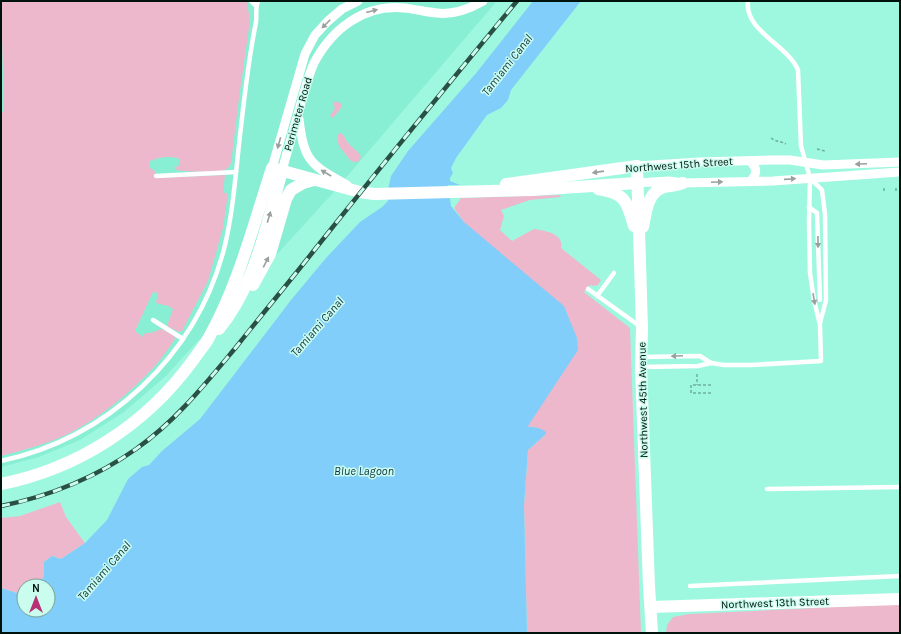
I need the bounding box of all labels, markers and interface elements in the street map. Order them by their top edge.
one-way arrow [366,8,378,14]
one-way arrow [321,19,331,29]
water label: Tamiami Canal [479,32,535,98]
street label: Perimeter Road [281,75,315,153]
one-way arrow [276,137,282,149]
street label: Northwest 15th Street [625,155,733,175]
one-way arrow [855,160,867,167]
one-way arrow [592,169,604,175]
one-way arrow [320,170,332,177]
one-way arrow [784,176,796,183]
one-way arrow [711,179,724,185]
one-way arrow [266,210,272,222]
one-way arrow [814,236,821,248]
one-way arrow [263,256,269,268]
one-way arrow [811,293,817,305]
water label: Tamiami Canal [287,294,347,360]
street label: Northwest 45th Avenue [635,341,651,458]
one-way arrow [671,353,683,360]
water label: Blue Lagoon [334,464,394,478]
water label: Tamiami Canal [74,538,134,604]
north arrow [16,578,56,618]
text: N [32,582,40,595]
street label: Northwest 13th Street [721,595,829,611]

